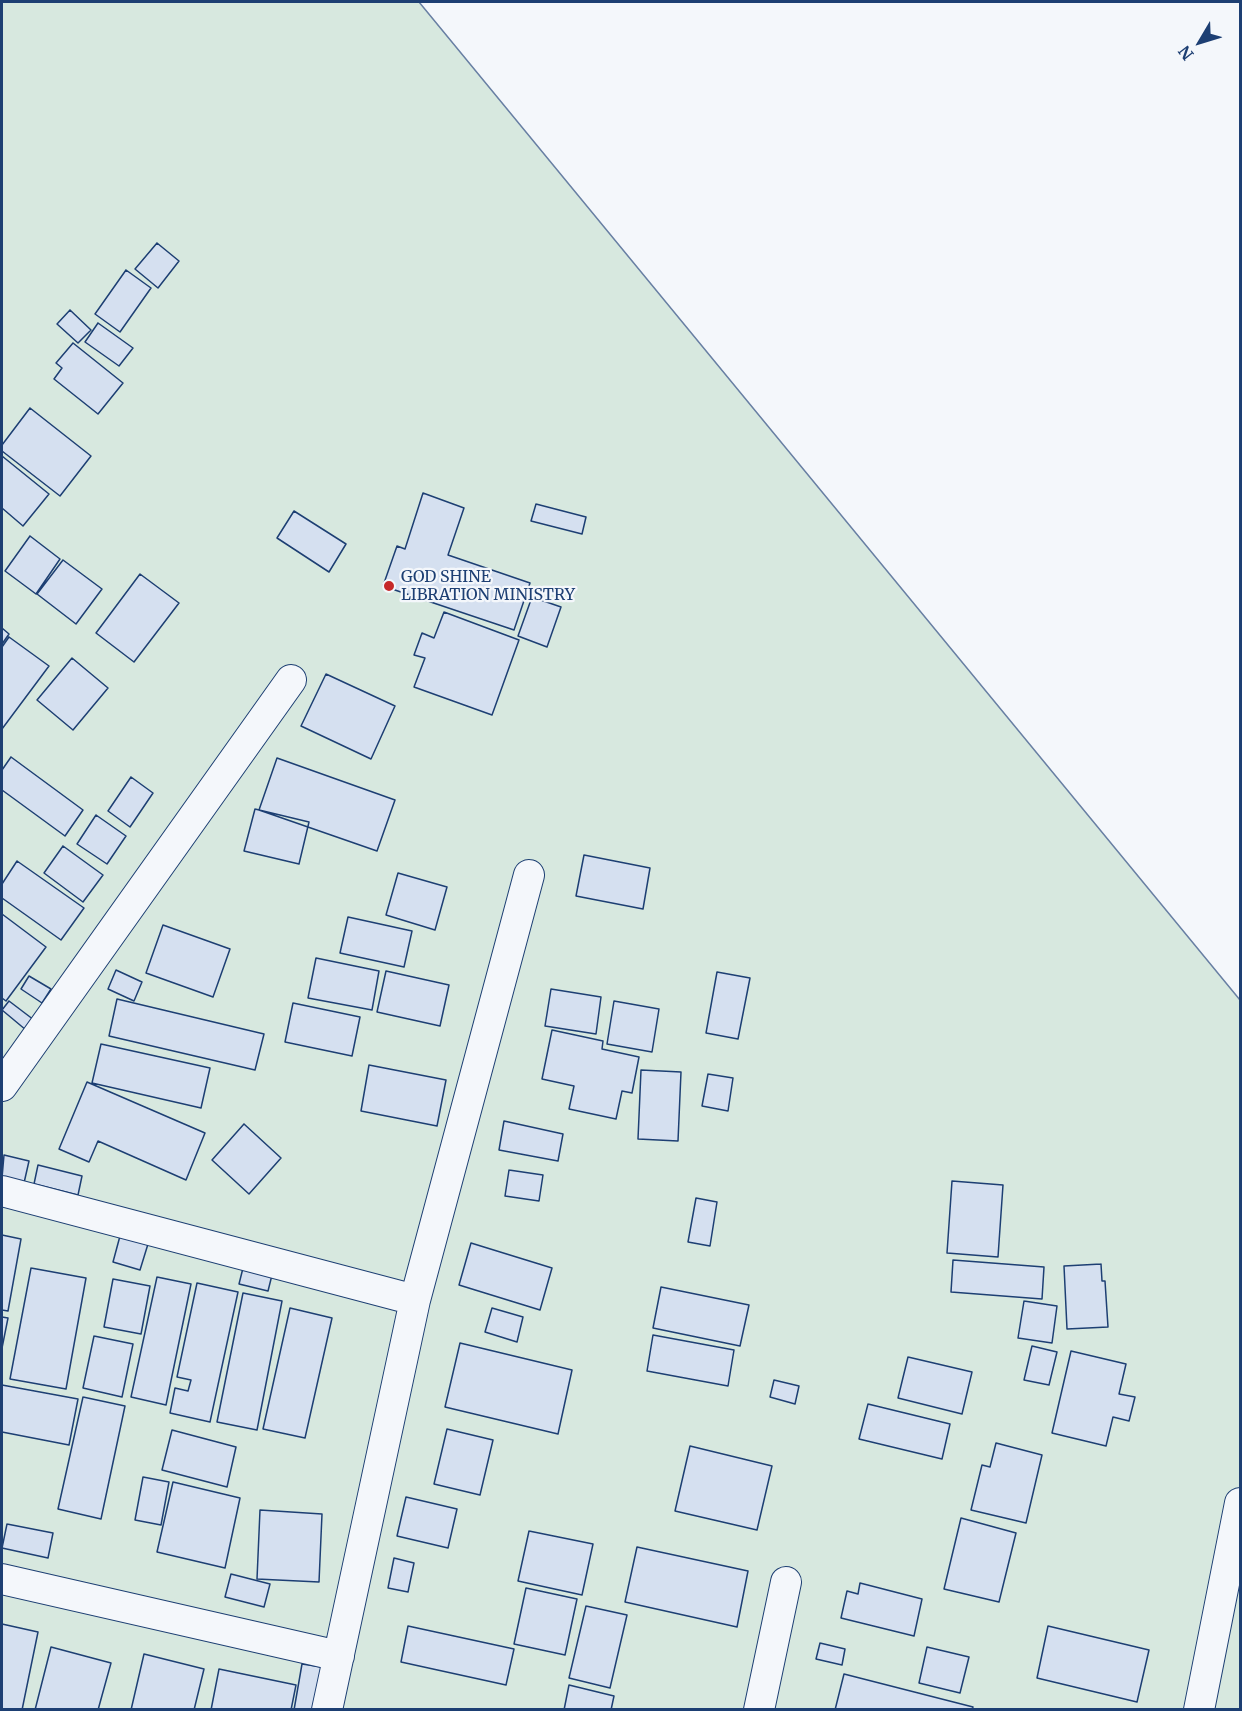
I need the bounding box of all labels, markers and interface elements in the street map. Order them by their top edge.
north arrow [1170,12,1230,72]
text: N [1174,42,1198,64]
place label: GOD SHINE LIBRATION MINISTRY [401,567,575,605]
marker: GOD SHINE LIBRATION MINISTRY [382,579,396,593]

